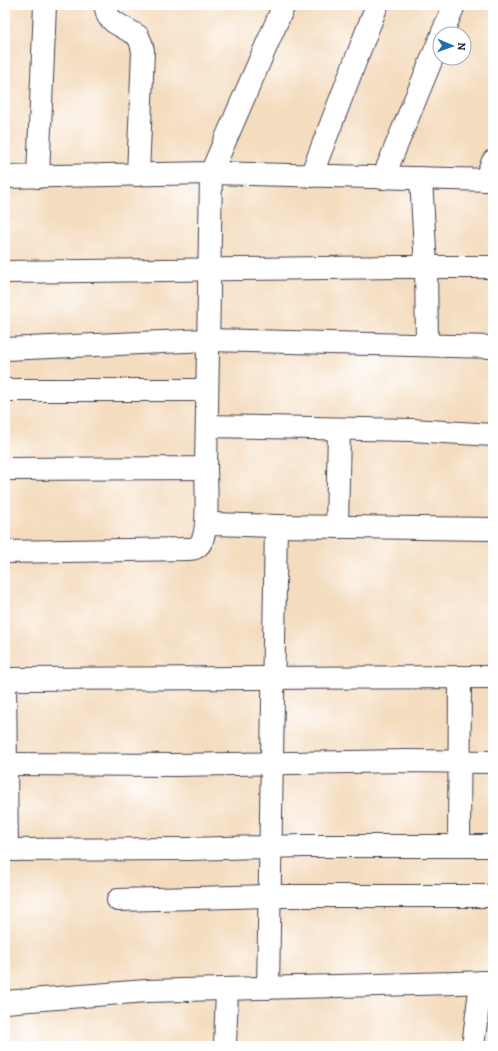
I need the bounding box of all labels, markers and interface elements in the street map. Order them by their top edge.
north arrow [432,26,472,66]
text: N [454,42,469,51]

